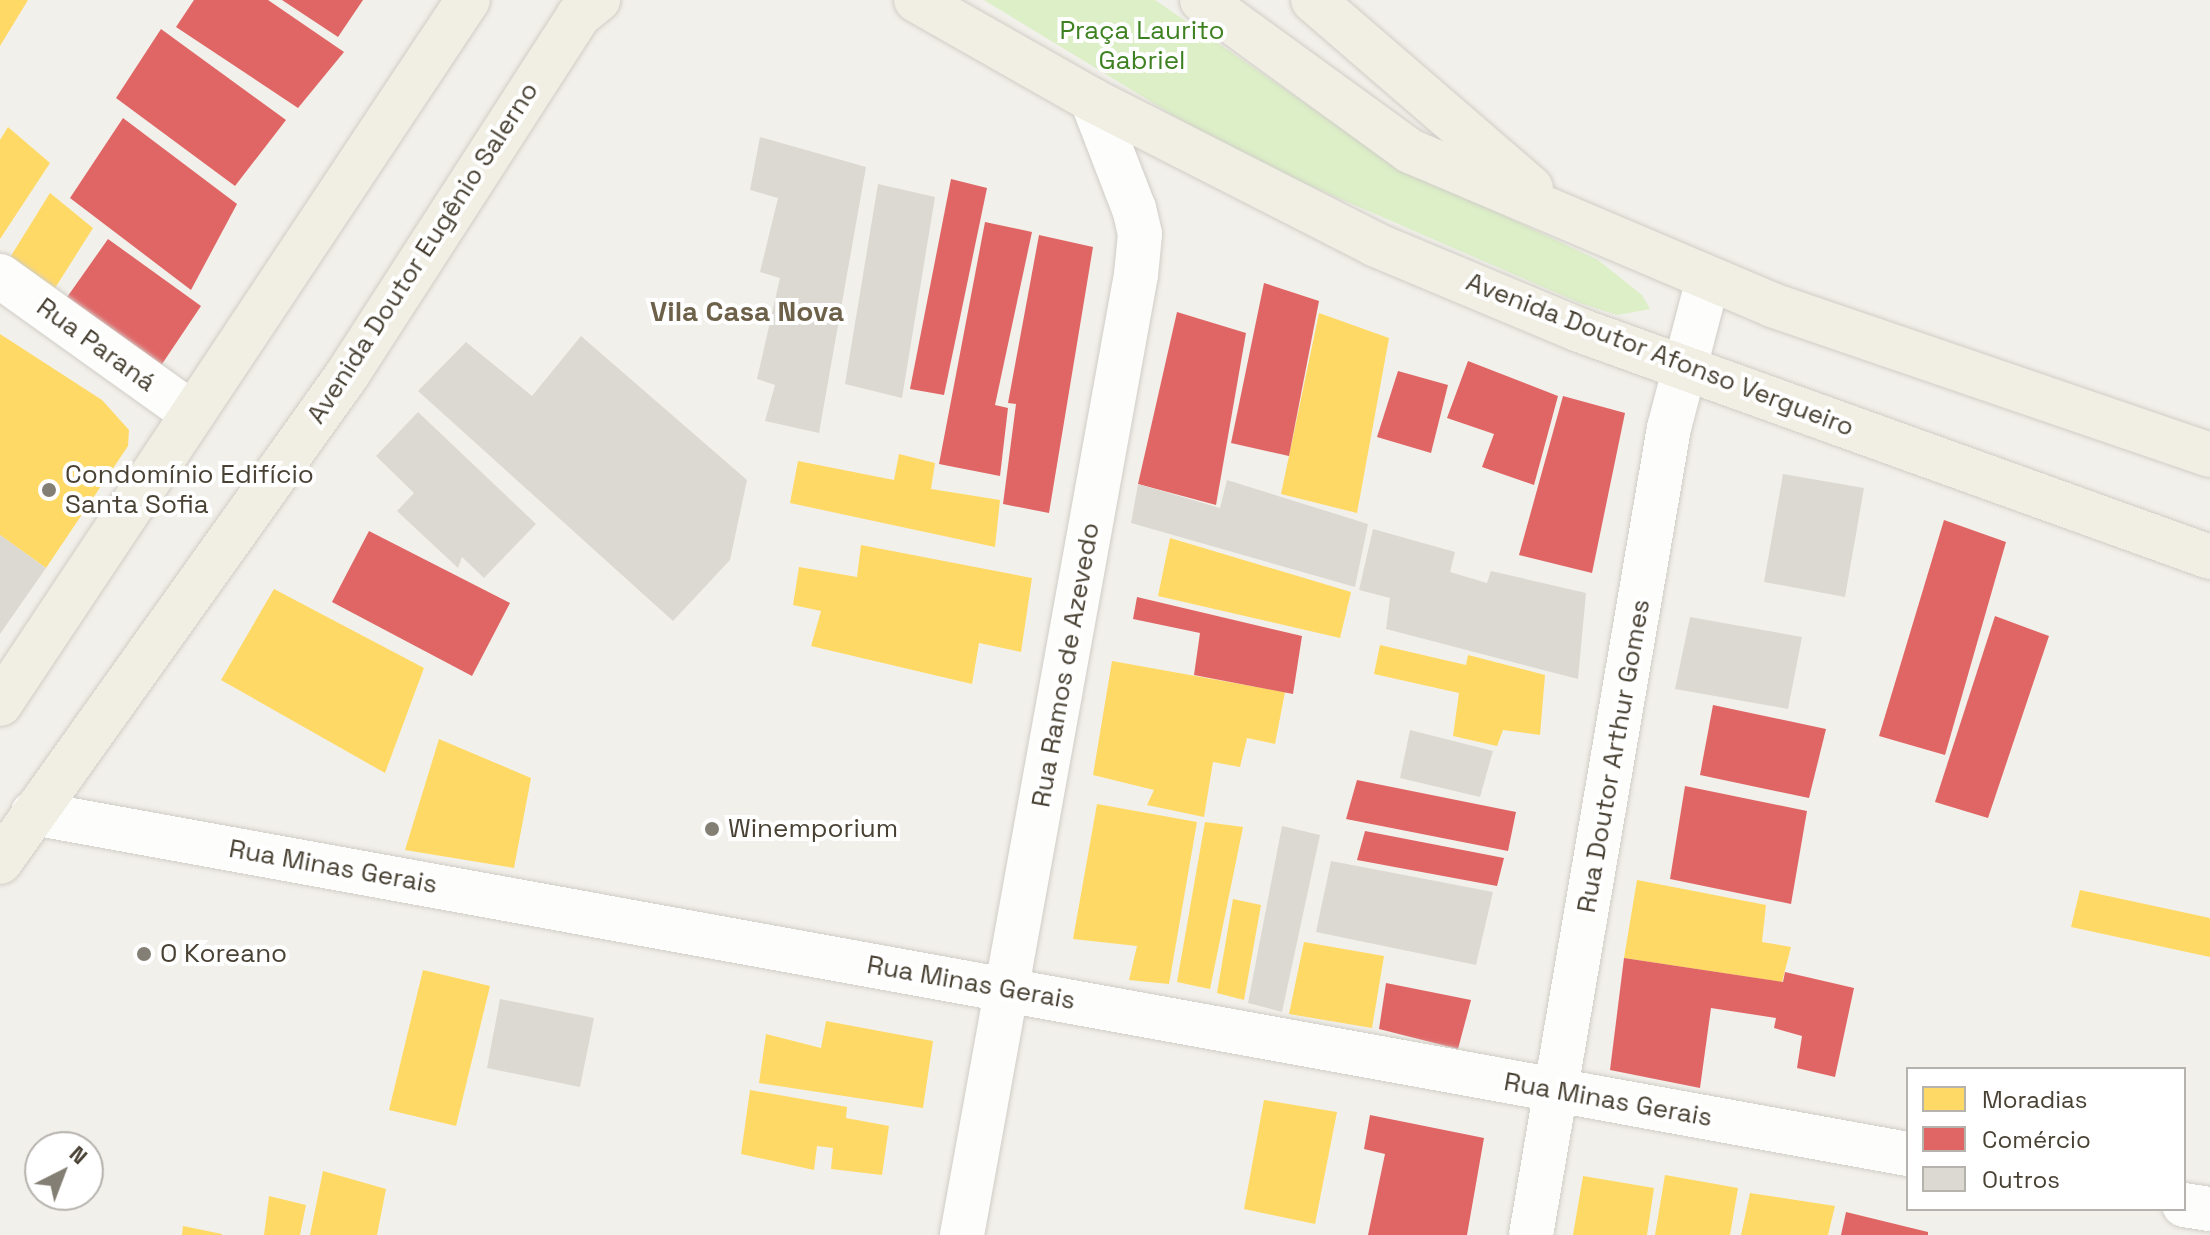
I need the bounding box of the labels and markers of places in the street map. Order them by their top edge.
place label: Condomínio Edifício Santa Sofia [65,459,314,520]
marker: Condomínio Edifício Santa Sofia [40,481,58,499]
place label: Winemporium [728,813,898,845]
marker: Winemporium [703,820,721,838]
place label: O Koreano [160,938,287,970]
marker: O Koreano [135,945,153,963]

